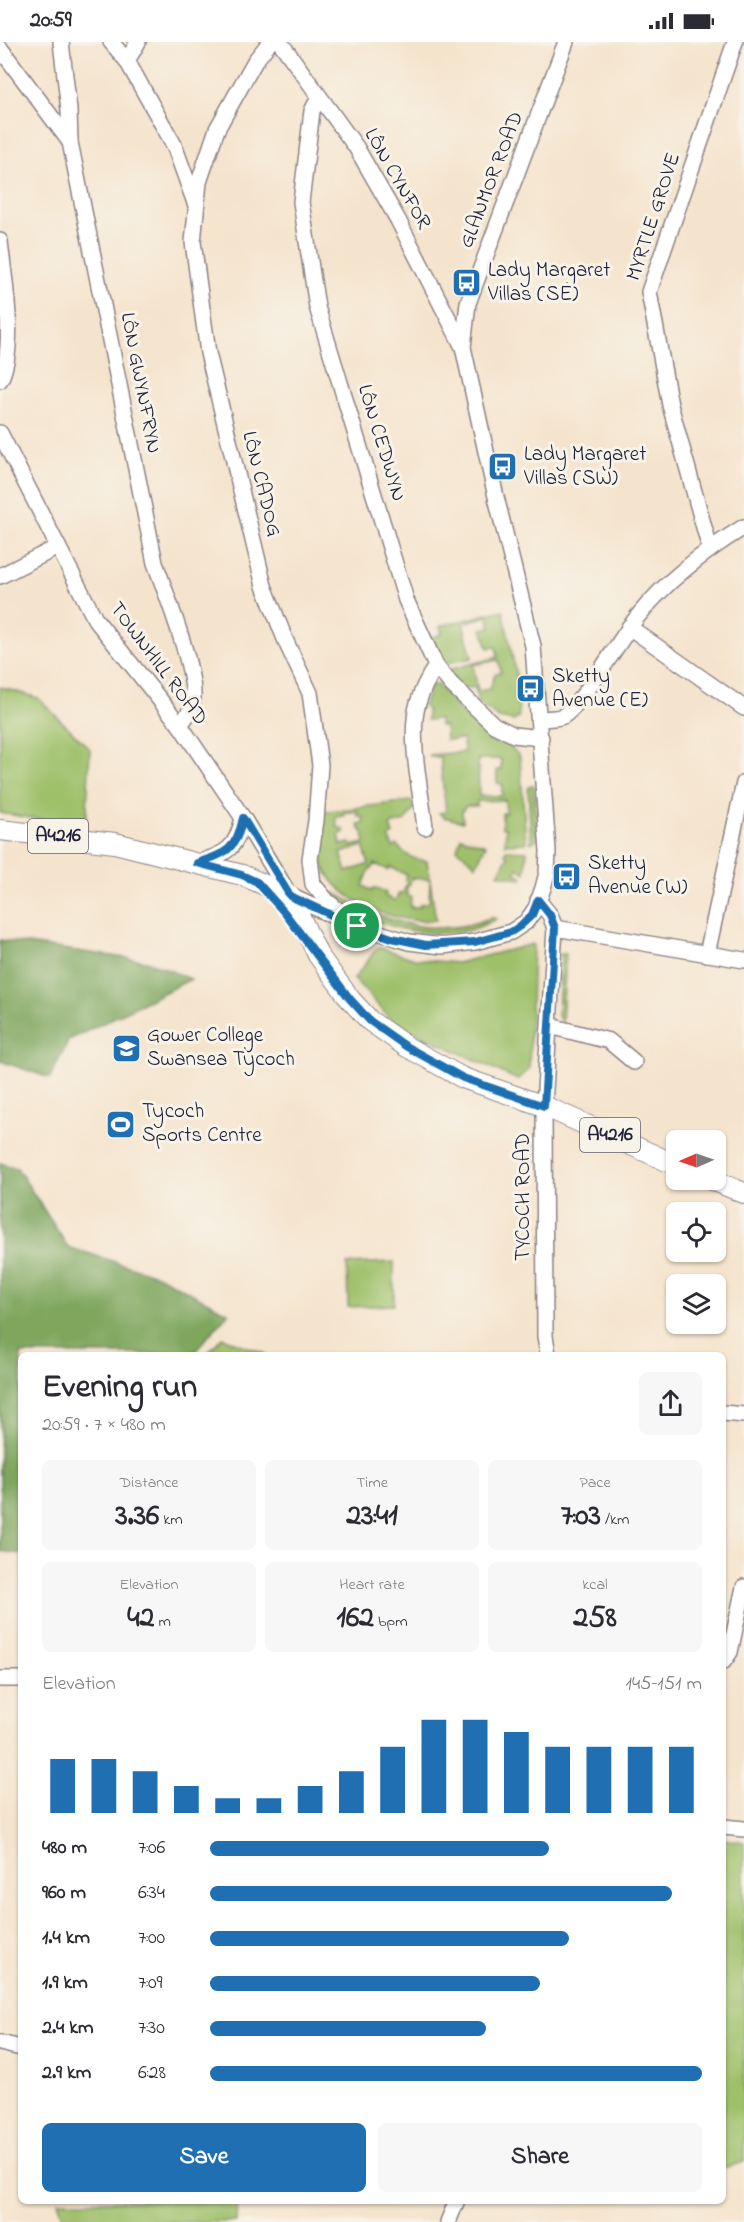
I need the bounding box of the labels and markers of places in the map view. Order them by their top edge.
place label: Lady Margaret Villas (SE) [487,256,610,310]
bus stop icon: Lady Margaret Villas (SE) [451,267,483,299]
place label: Lady Margaret Villas (SW) [523,440,646,494]
bus stop icon: Lady Margaret Villas (SW) [487,451,519,483]
place label: Sketty Avenue (E) [552,662,648,716]
bus stop icon: Sketty Avenue (E) [515,673,547,705]
place label: Sketty Avenue (W) [588,849,687,903]
bus stop icon: Sketty Avenue (W) [551,860,583,892]
pin [331,900,382,951]
place label: Gower College Swansea Tycoch [147,1021,295,1077]
school or university icon: Gower College Swansea Tycoch [110,1032,142,1064]
place label: Tycoch Sports Centre [142,1097,262,1151]
sports icon: Tycoch Sports Centre [105,1108,137,1140]

